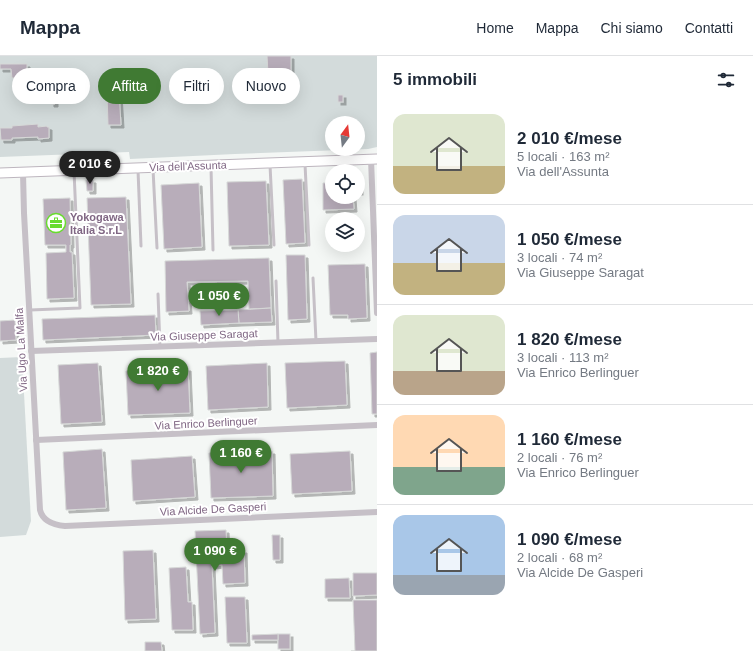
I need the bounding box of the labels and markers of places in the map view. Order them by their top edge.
pin: 2 010 € [53,151,127,185]
place label: Yokogawa Italia S.r.L [70,211,124,236]
office icon: Yokogawa Italia S.r.L [45,212,67,234]
pin: 1 050 € [182,283,256,317]
pin: 1 820 € [121,358,195,392]
pin: 1 160 € [204,440,278,474]
pin: 1 090 € [178,538,252,572]

